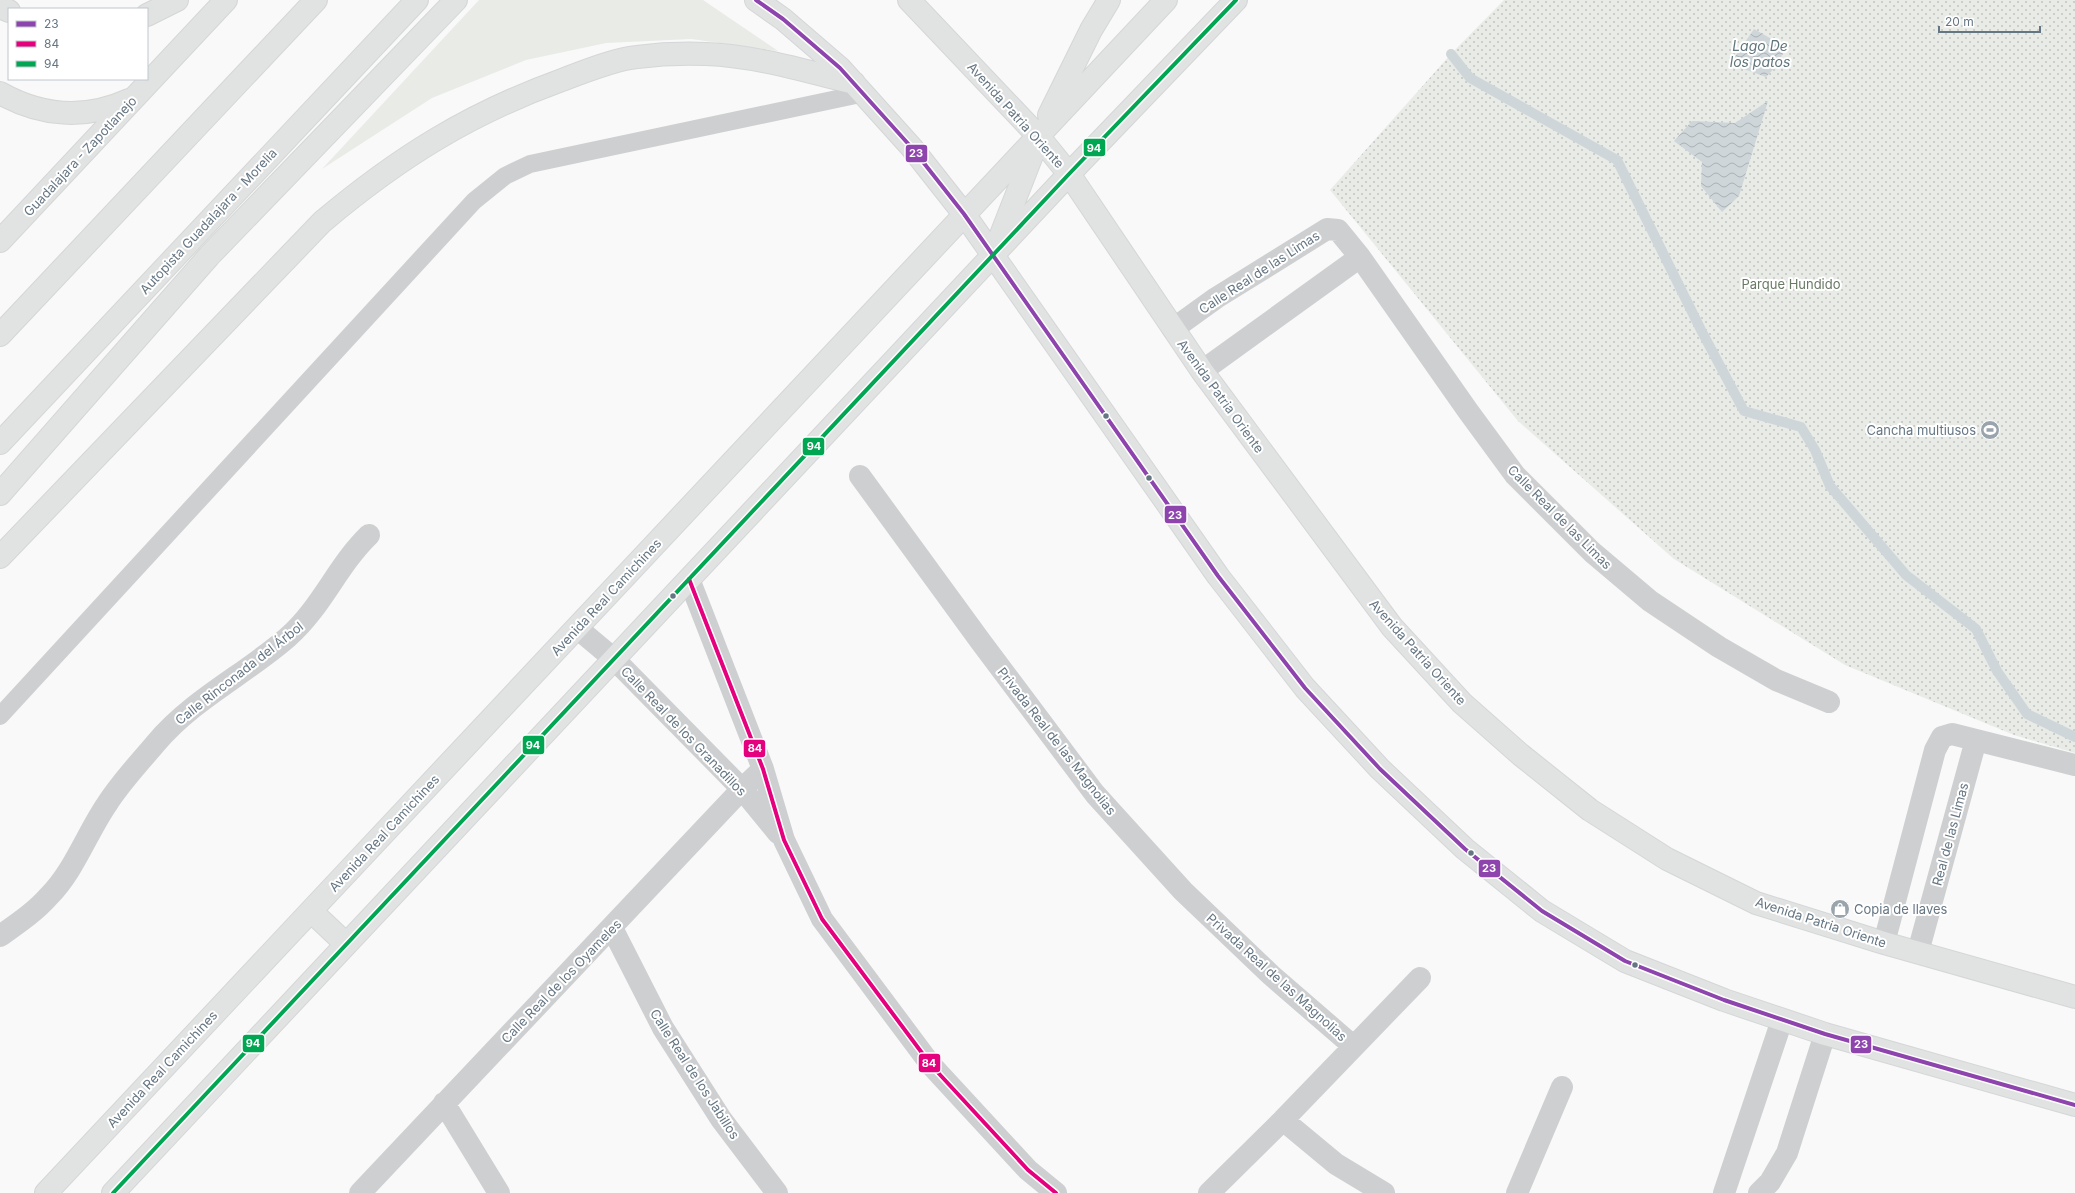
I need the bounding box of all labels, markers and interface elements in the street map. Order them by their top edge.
legend [8,8,148,80]
scale bar [1939,8,2040,34]
text: 20 m [1945,14,1974,29]
text: 23 [44,16,59,31]
text: 84 [44,36,59,51]
water label: Lago De los patos [1730,37,1790,70]
text: 94 [44,56,59,71]
street label: Avenida Patria Oriente [964,59,1068,171]
street label: Guadalajara - Zapotlanejo [20,92,140,219]
line badge: 94 [1083,138,1106,157]
text: 94 [1087,141,1101,155]
line badge: 23 [905,144,928,163]
street label: Autopista Guadalajara - Morelia [136,145,280,297]
text: 23 [909,146,923,160]
street label: Calle Real de las Limas [1196,227,1322,317]
park label: Parque Hundido [1741,276,1841,292]
street label: Avenida Patria Oriente [1174,336,1268,456]
unlabelled marker [1101,411,1111,421]
sports icon: Cancha multiusos [1979,419,2001,441]
place label: Cancha multiusos [1866,422,1976,438]
line badge: 94 [802,437,825,456]
text: 94 [807,439,821,453]
street label: Calle Real de las Limas [1505,462,1615,572]
unlabelled marker [1144,473,1154,483]
line badge: 23 [1164,505,1187,524]
text: 23 [1168,508,1182,522]
street label: Avenida Real Camichines [548,535,665,659]
unlabelled marker [668,591,678,601]
street label: Avenida Patria Oriente [1366,596,1470,708]
street label: Calle Rinconada del Árbol [172,618,306,728]
street label: Calle Real de los Granadillos [618,663,750,799]
street label: Privada Real de las Magnolias [994,664,1120,818]
line badge: 94 [522,735,545,755]
text: 94 [526,738,540,752]
line badge: 84 [743,739,766,758]
text: 84 [748,741,762,755]
street label: Avenida Real Camichines [326,771,443,895]
street label: Real de las Limas [1929,781,1972,887]
unlabelled marker [1466,848,1476,858]
line badge: 23 [1478,859,1501,878]
text: 23 [1482,861,1496,875]
street label: Avenida Patria Oriente [1754,893,1888,951]
shop icon: Copia de llaves [1829,898,1851,920]
place label: Copia de llaves [1854,901,1948,917]
street label: Privada Real de las Magnolias [1204,910,1350,1044]
street label: Calle Real de los Oyameles [498,916,625,1046]
unlabelled marker [1630,960,1640,970]
street label: Calle Real de los Jabillos [647,1006,743,1142]
street label: Avenida Real Camichines [104,1007,221,1131]
line badge: 94 [242,1034,265,1053]
line badge: 23 [1850,1035,1872,1054]
text: 94 [246,1036,260,1050]
text: 23 [1854,1037,1868,1051]
line badge: 84 [918,1053,941,1073]
text: 84 [922,1056,936,1070]

